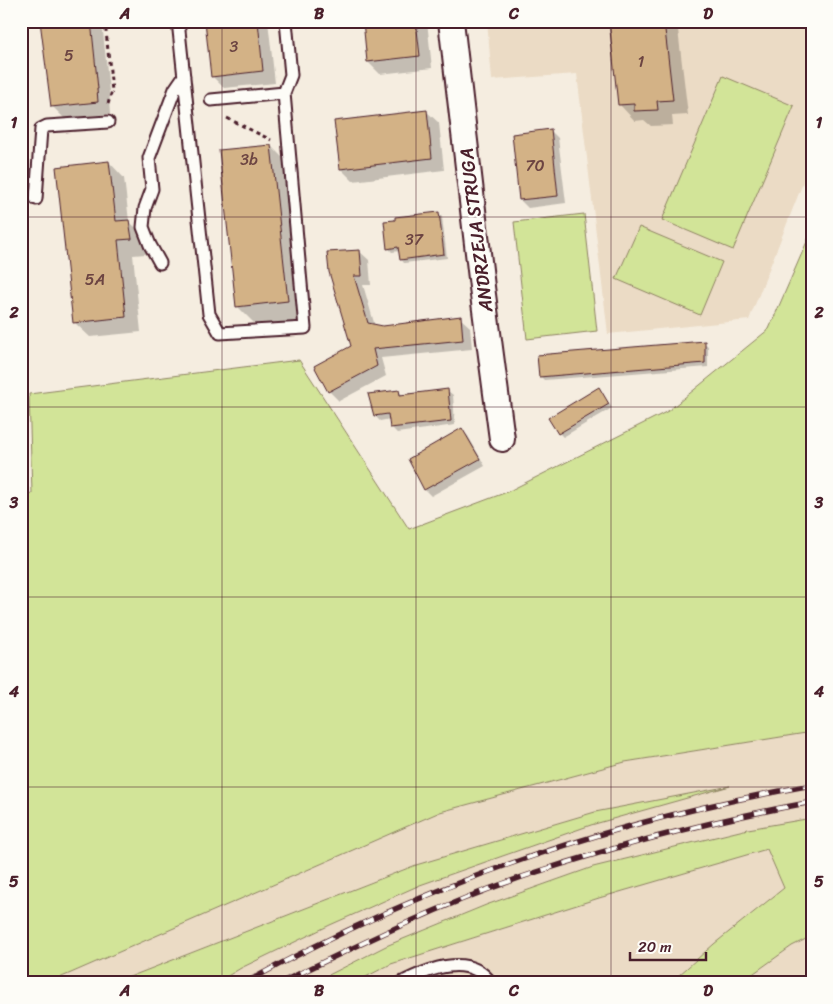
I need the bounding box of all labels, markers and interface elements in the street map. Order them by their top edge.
text: A [119,0,130,28]
text: B [314,0,325,28]
text: C [508,0,520,28]
text: D [703,0,713,28]
house number: 3 [230,32,239,61]
house number: 5 [64,41,74,70]
house number: 1 [638,47,645,76]
text: 1 [11,108,18,137]
text: 1 [816,108,823,137]
house number: 3b [240,145,258,174]
street label: ANDRZEJA STRUGA [450,146,503,315]
house number: 70 [525,151,545,180]
house number: 37 [405,225,424,254]
house number: 5A [85,265,105,294]
text: 2 [8,298,19,327]
text: 2 [813,298,824,327]
text: 3 [9,488,19,517]
text: 3 [814,488,824,517]
text: 4 [8,677,19,706]
text: 4 [813,677,824,706]
text: 5 [9,867,19,896]
text: 5 [814,867,824,896]
scale bar [630,929,707,961]
text: 20 m [638,934,672,960]
text: A [119,976,130,1004]
text: B [314,976,325,1004]
text: C [508,976,520,1004]
text: D [703,976,713,1004]

